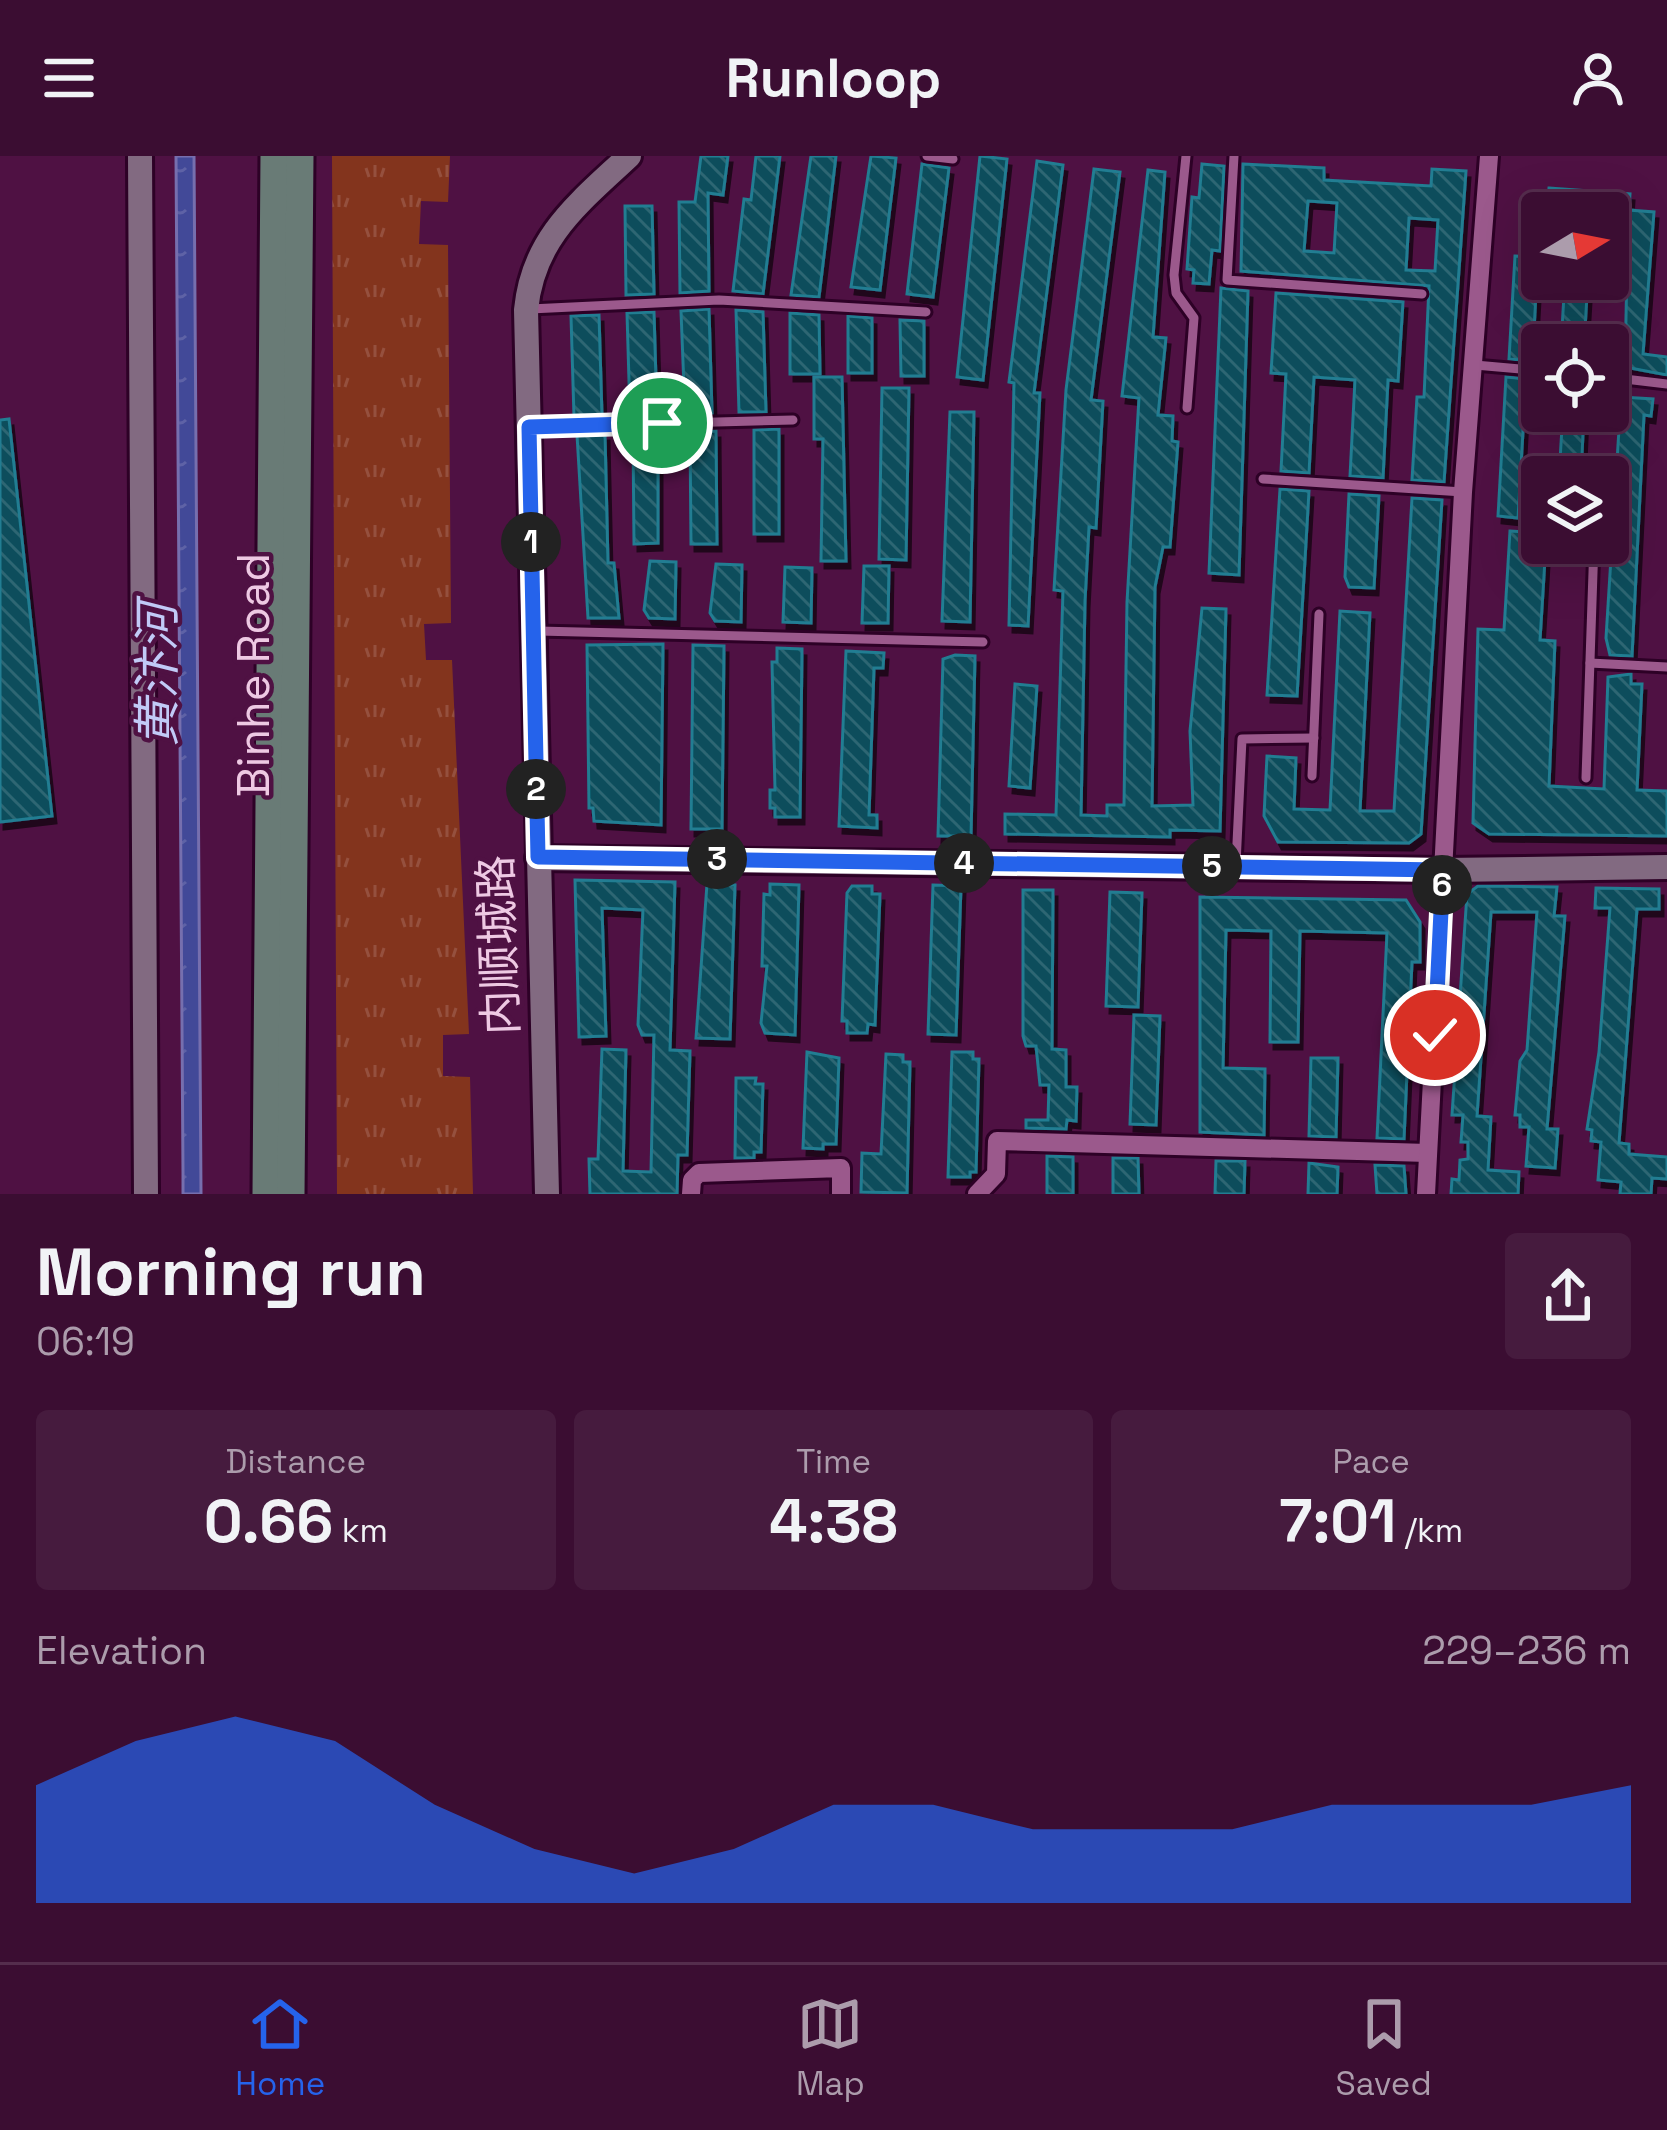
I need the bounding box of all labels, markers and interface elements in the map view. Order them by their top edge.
text: Runloop [726,44,941,113]
icon: menu [36,45,102,111]
icon: person [1565,45,1631,111]
north arrow [1521,192,1629,300]
map controls [1521,192,1629,564]
button: locate [1521,324,1629,432]
pin [611,372,713,474]
icon: arrive [629,390,695,456]
button: layers [1521,456,1629,564]
pin: 1 [501,512,561,572]
text: 1 [524,521,538,563]
street label: Binhe Road [225,553,282,797]
water label: 黄汴河 [127,595,188,747]
pin: 2 [506,759,566,819]
text: 2 [526,768,546,810]
pin: 3 [687,829,747,889]
pin: 4 [934,833,994,893]
pin: 5 [1182,836,1242,896]
text: 3 [707,838,727,880]
text: 4 [954,842,975,884]
text: 5 [1202,845,1222,887]
street label: 内顺城路 [467,854,530,1036]
pin: 6 [1412,855,1472,915]
text: 6 [1432,864,1452,906]
pin [1384,984,1486,1086]
icon: check [1402,1002,1468,1068]
text: Morning run [36,1230,426,1314]
button: share [1505,1233,1631,1359]
text: 06:19 [36,1317,135,1366]
text: Distance [226,1441,366,1483]
text: Time [796,1441,871,1483]
text: Pace [1333,1441,1410,1483]
text: 0.66 [204,1483,333,1560]
text: 4:38 [769,1483,898,1560]
text: 7:01 [1279,1483,1396,1560]
text: km [333,1510,388,1552]
text: /km [1396,1510,1463,1552]
text: Elevation [36,1626,207,1675]
text: 229–236 m [1422,1626,1631,1675]
tab: Home [235,1991,325,2105]
tab: Map [796,1991,865,2105]
tab: Saved [1335,1991,1432,2105]

